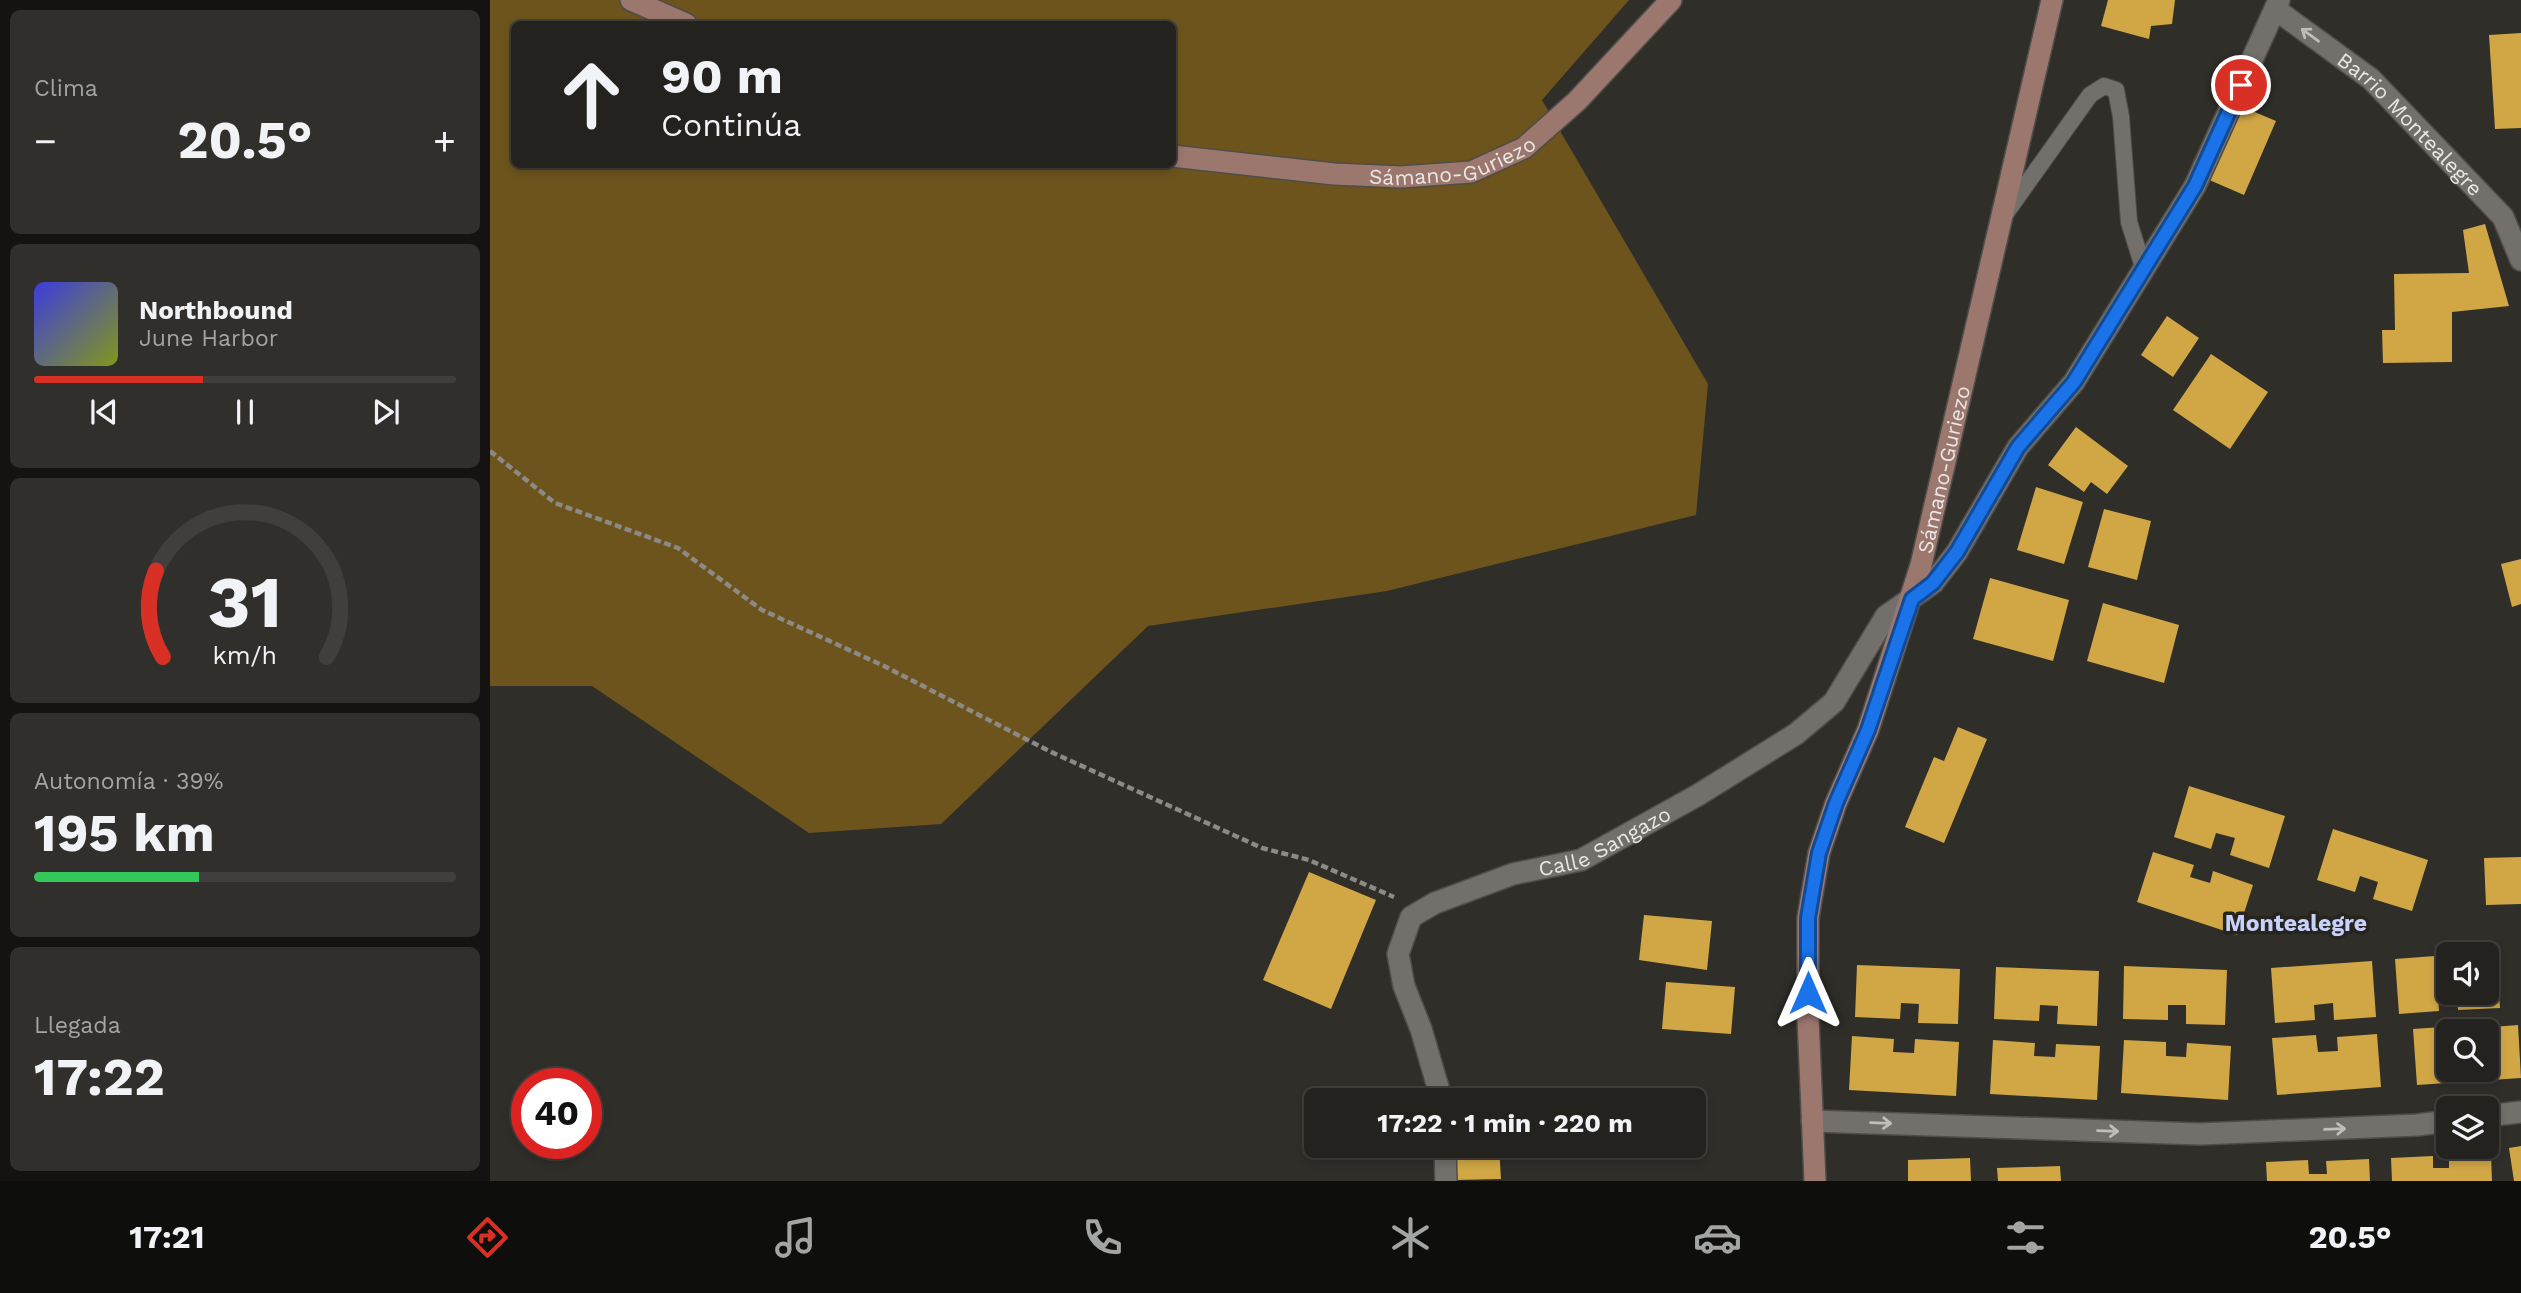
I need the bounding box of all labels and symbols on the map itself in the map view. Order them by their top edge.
one-way arrow [2301,28,2320,42]
street label: Barrio Montealegre [2333,47,2488,201]
pin [2211,55,2271,115]
street label: Sámano-Guriezo [1369,131,1541,190]
street label: Sámano-Guriezo [1912,383,1975,556]
street label: Calle Sangazo [1536,800,1675,881]
district label: Montealegre [2225,910,2367,937]
position arrow [1771,956,1845,1030]
speed limit sign: 40 [511,1068,602,1159]
one-way arrow [1869,1117,1892,1130]
one-way arrow [2324,1122,2347,1135]
one-way arrow [2096,1125,2119,1138]

